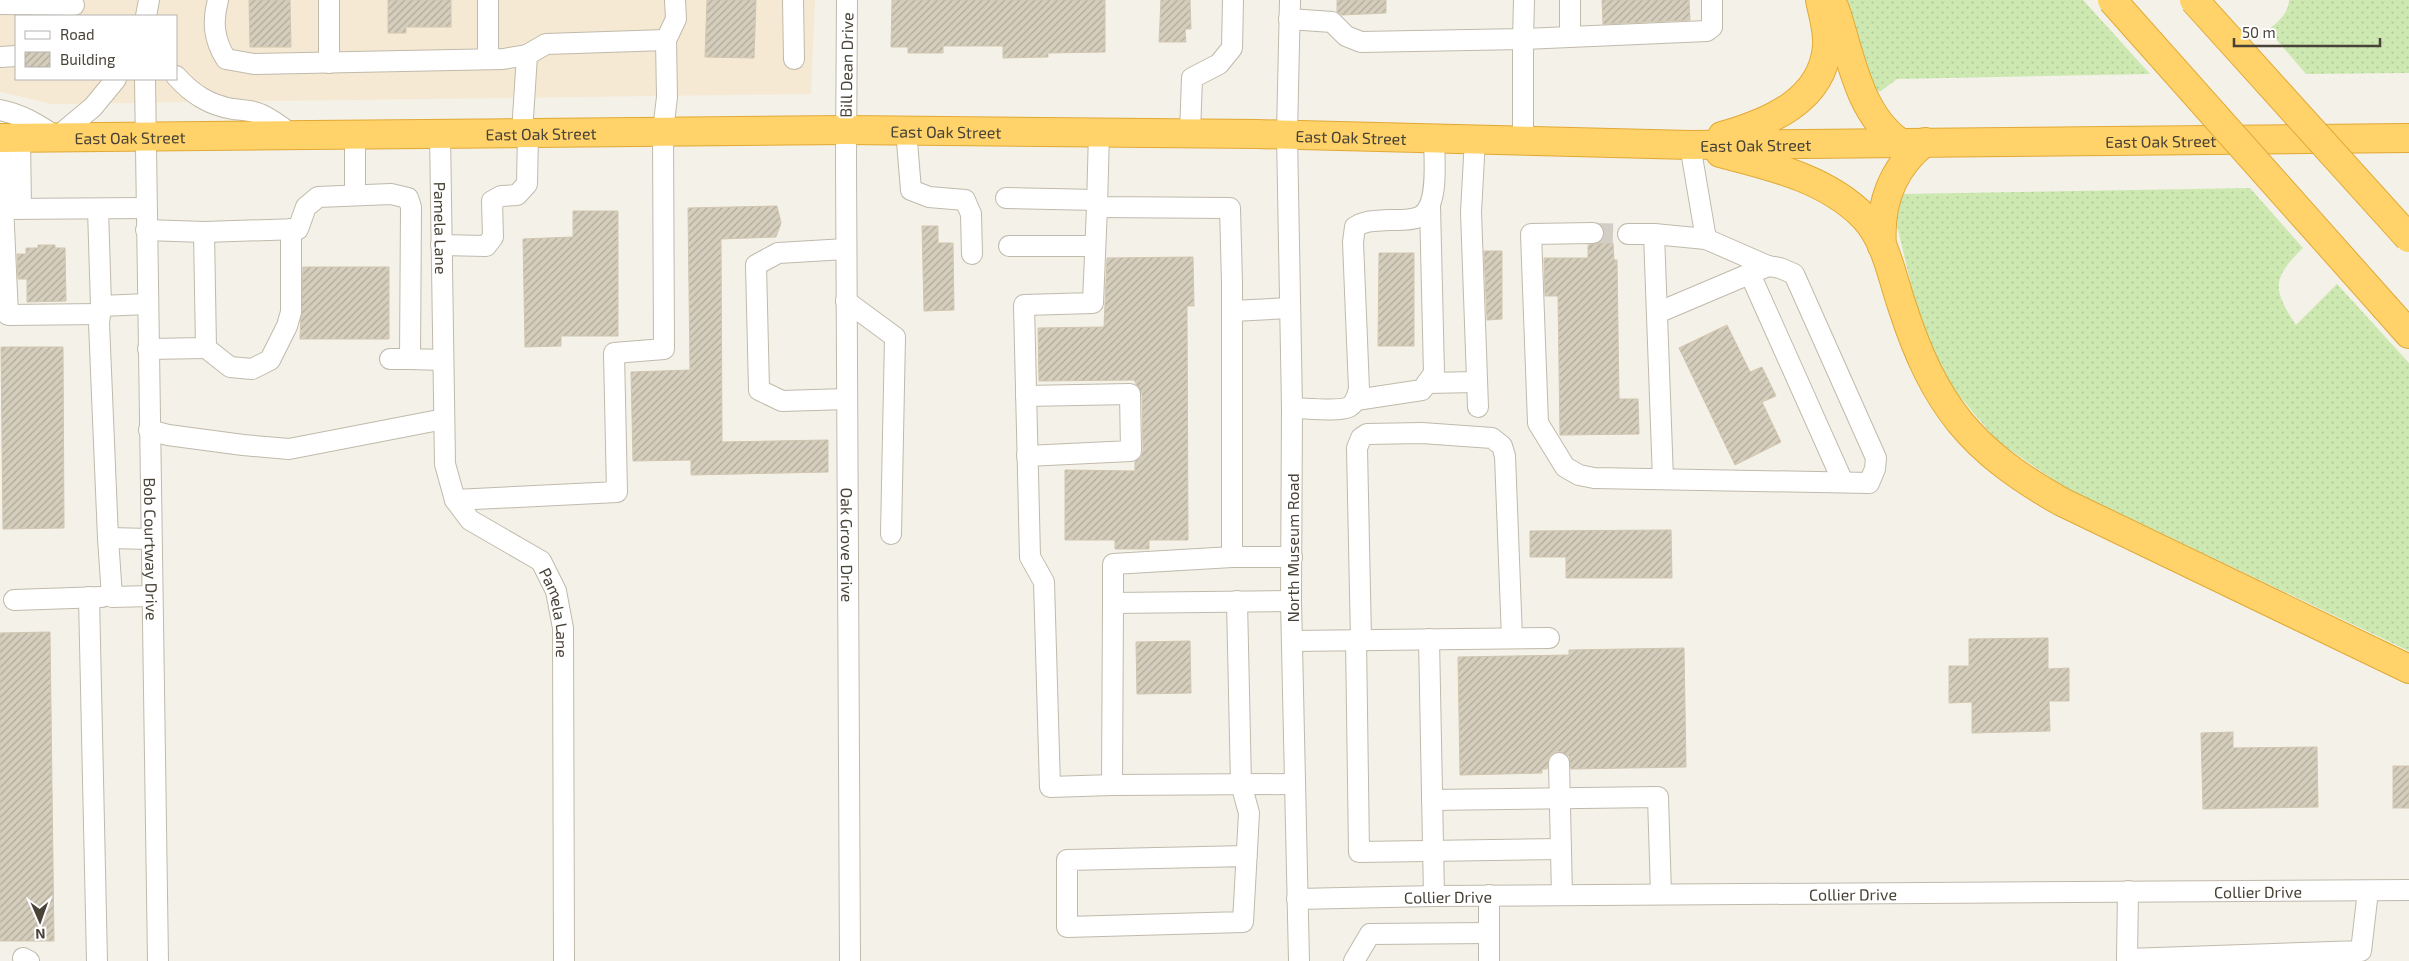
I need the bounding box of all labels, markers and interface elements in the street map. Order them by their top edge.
street label: Bill Dean Drive [836,12,856,118]
legend [15,15,178,80]
scale bar [2234,15,2380,47]
text: 50 m [2242,23,2276,41]
text: Road [60,25,95,43]
text: Building [60,50,116,68]
street label: East Oak Street [890,121,1002,141]
street label: East Oak Street [485,123,597,143]
street label: East Oak Street [1295,125,1407,147]
street label: East Oak Street [74,127,186,147]
street label: East Oak Street [2105,130,2216,150]
street label: East Oak Street [1700,134,1811,154]
street label: Pamela Lane [431,181,452,275]
street label: North Museum Road [1283,473,1302,623]
street label: Bob Courtway Drive [141,477,162,621]
street label: Oak Grove Drive [838,487,858,602]
street label: Pamela Lane [536,564,573,658]
street label: Collier Drive [2214,881,2302,901]
street label: Collier Drive [1809,884,1897,903]
street label: Collier Drive [1404,886,1492,906]
north arrow [15,896,65,946]
text: N [35,926,46,943]

